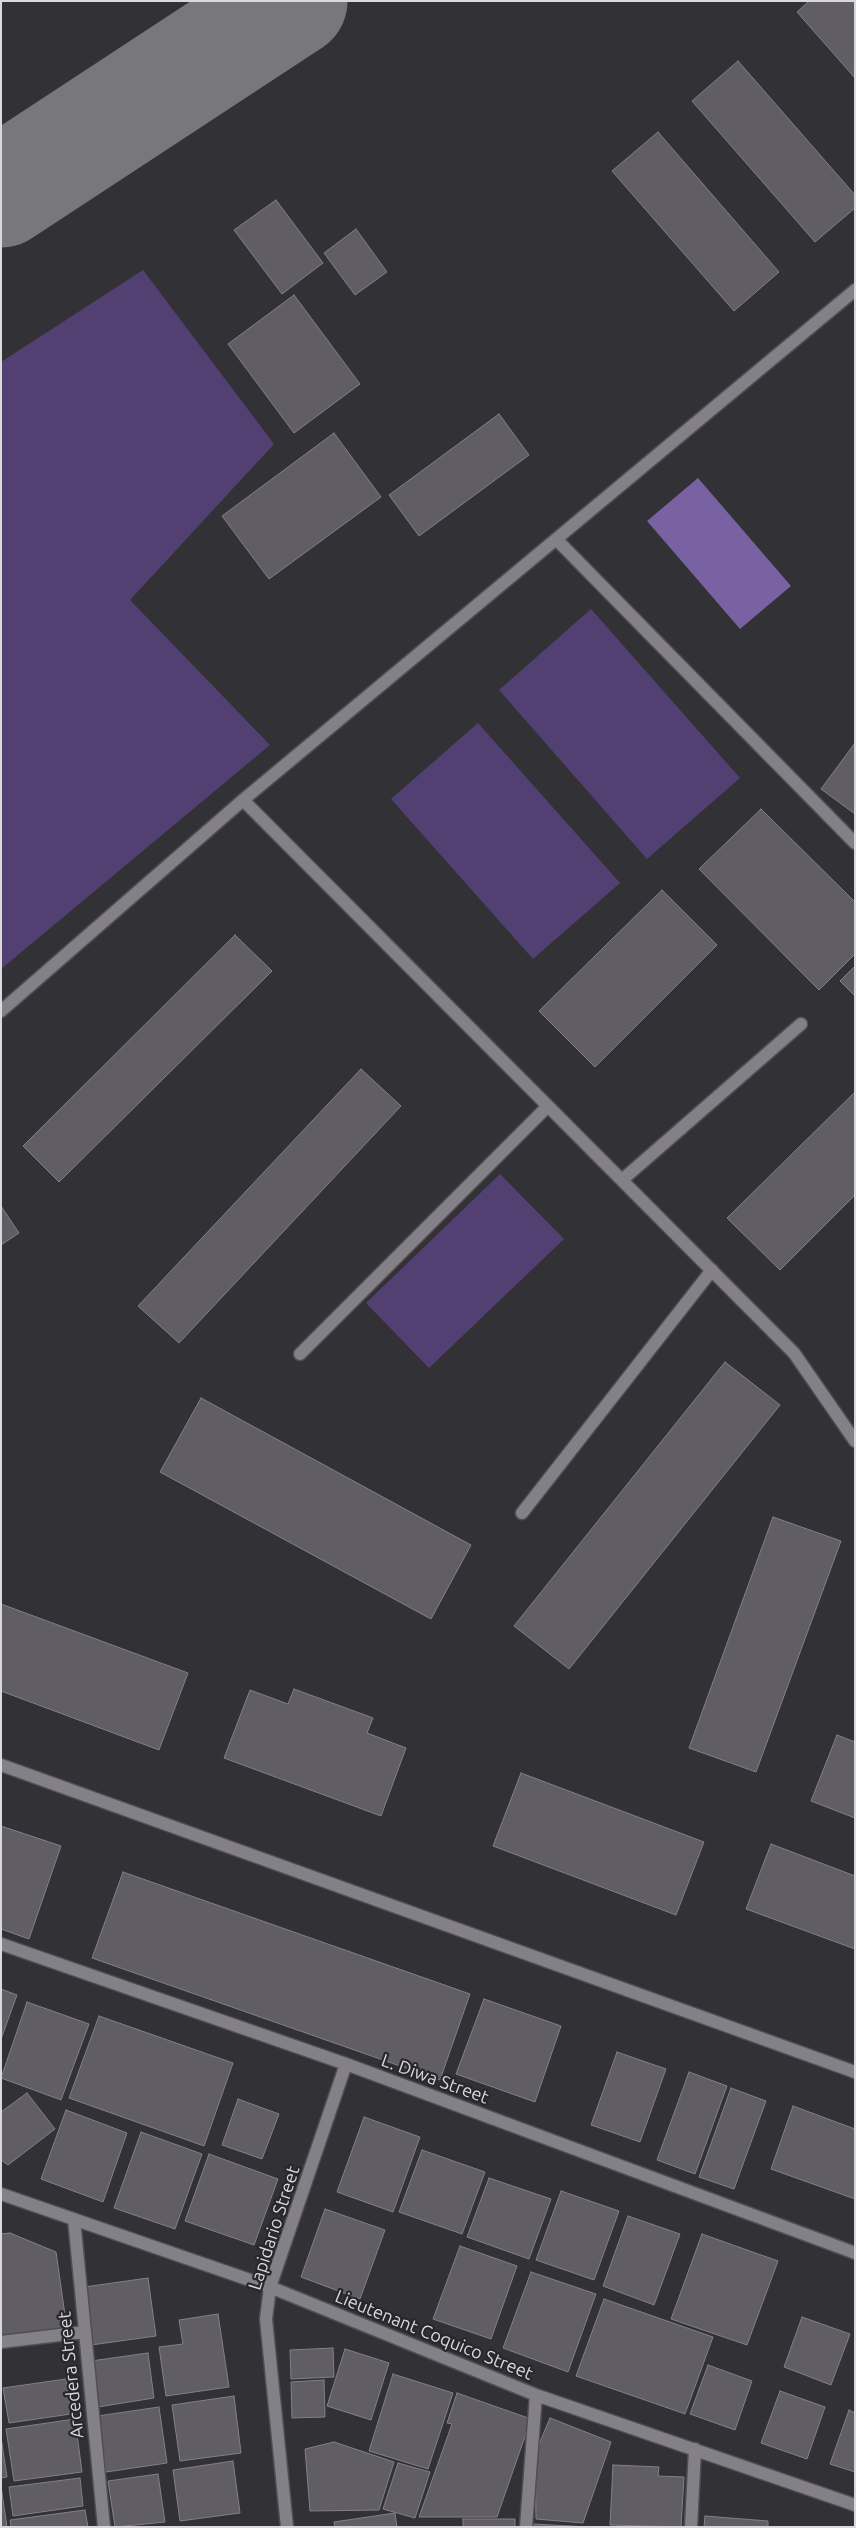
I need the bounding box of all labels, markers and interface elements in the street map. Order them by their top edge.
street label: L. Diwa Street [378,2050,492,2108]
street label: Lapidario Street [244,2163,304,2293]
street label: Lieutenant Coquico Street [332,2285,536,2385]
street label: Arcedera Street [54,2310,88,2440]

